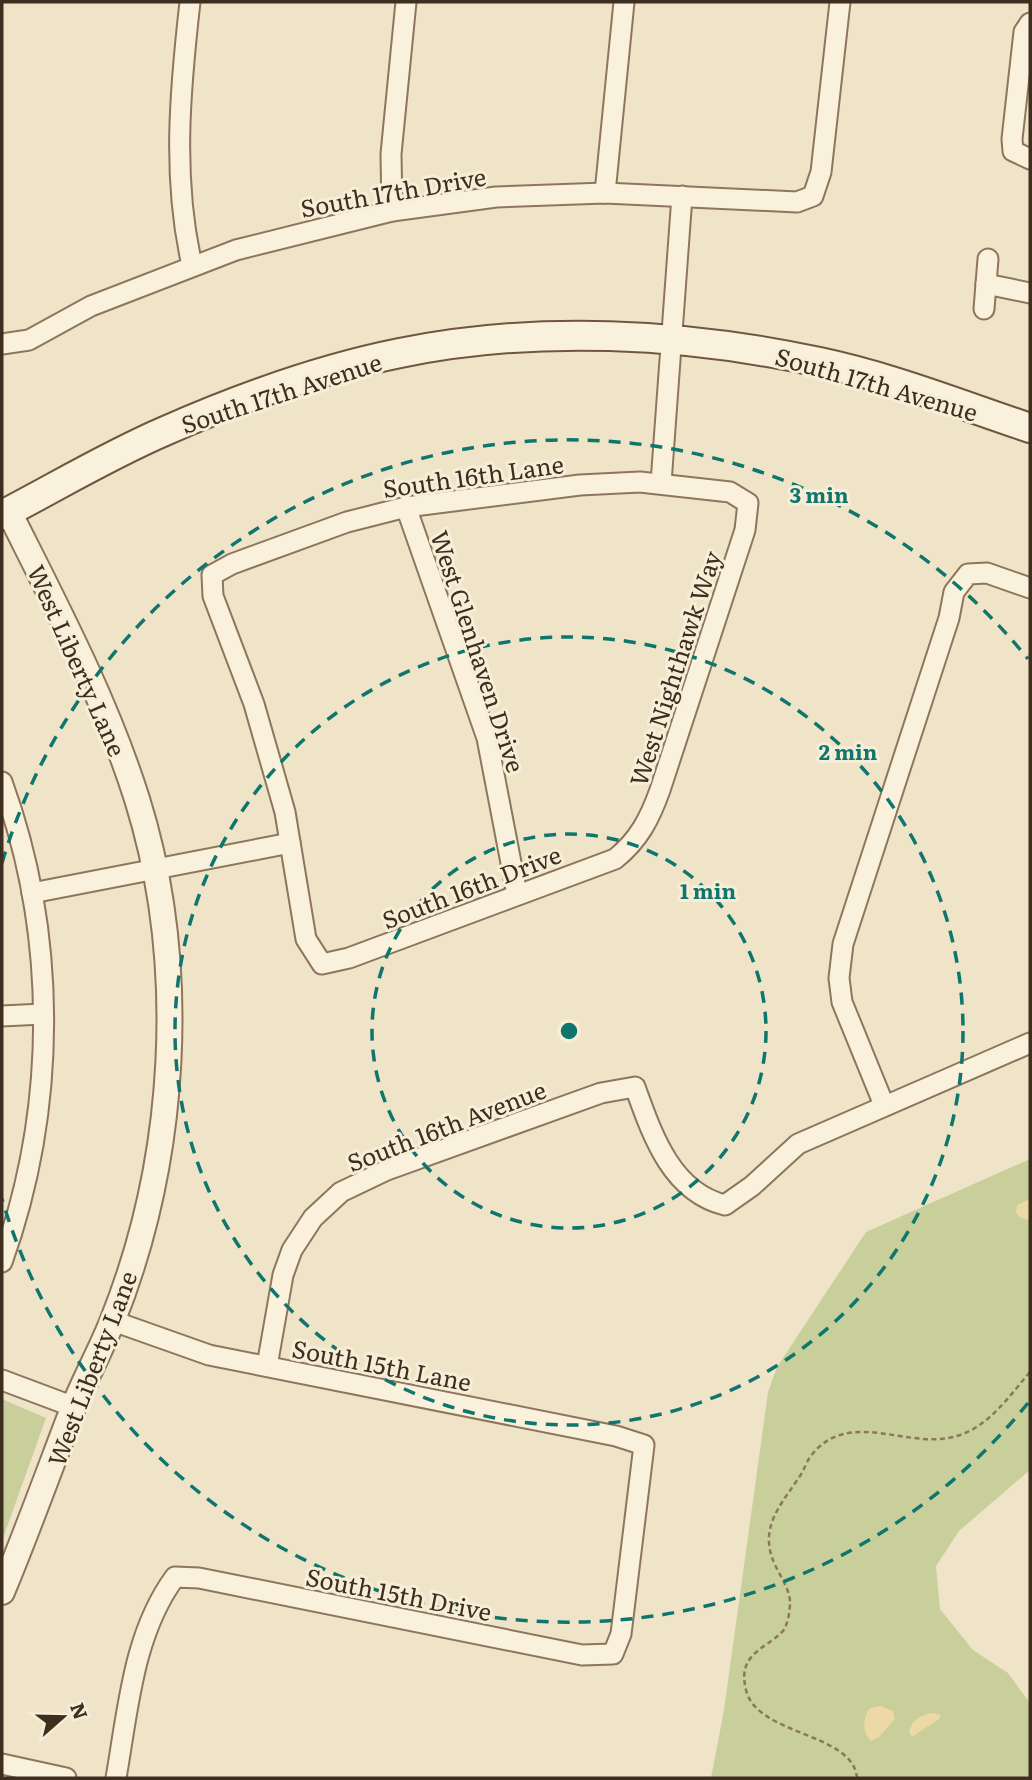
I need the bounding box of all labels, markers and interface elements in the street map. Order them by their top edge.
street label: South 17th Drive [297,157,489,225]
street label: South 17th Avenue [772,337,982,429]
street label: South 17th Avenue [176,343,386,441]
street label: South 16th Lane [380,445,566,505]
text: 3 min [789,478,849,509]
street label: West Glenhaven Drive [423,525,535,777]
street label: West Nighthawk Way [619,546,729,790]
street label: West Liberty Lane [20,559,136,761]
text: 2 min [819,735,878,766]
street label: South 16th Drive [376,836,566,936]
text: 1 min [680,874,736,905]
centre of rings [557,1019,581,1043]
street label: South 16th Avenue [341,1071,551,1179]
street label: West Liberty Lane [38,1265,144,1471]
street label: South 15th Lane [289,1329,475,1399]
street label: South 15th Drive [303,1558,495,1628]
north arrow [28,1682,98,1752]
text: N [64,1699,96,1723]

